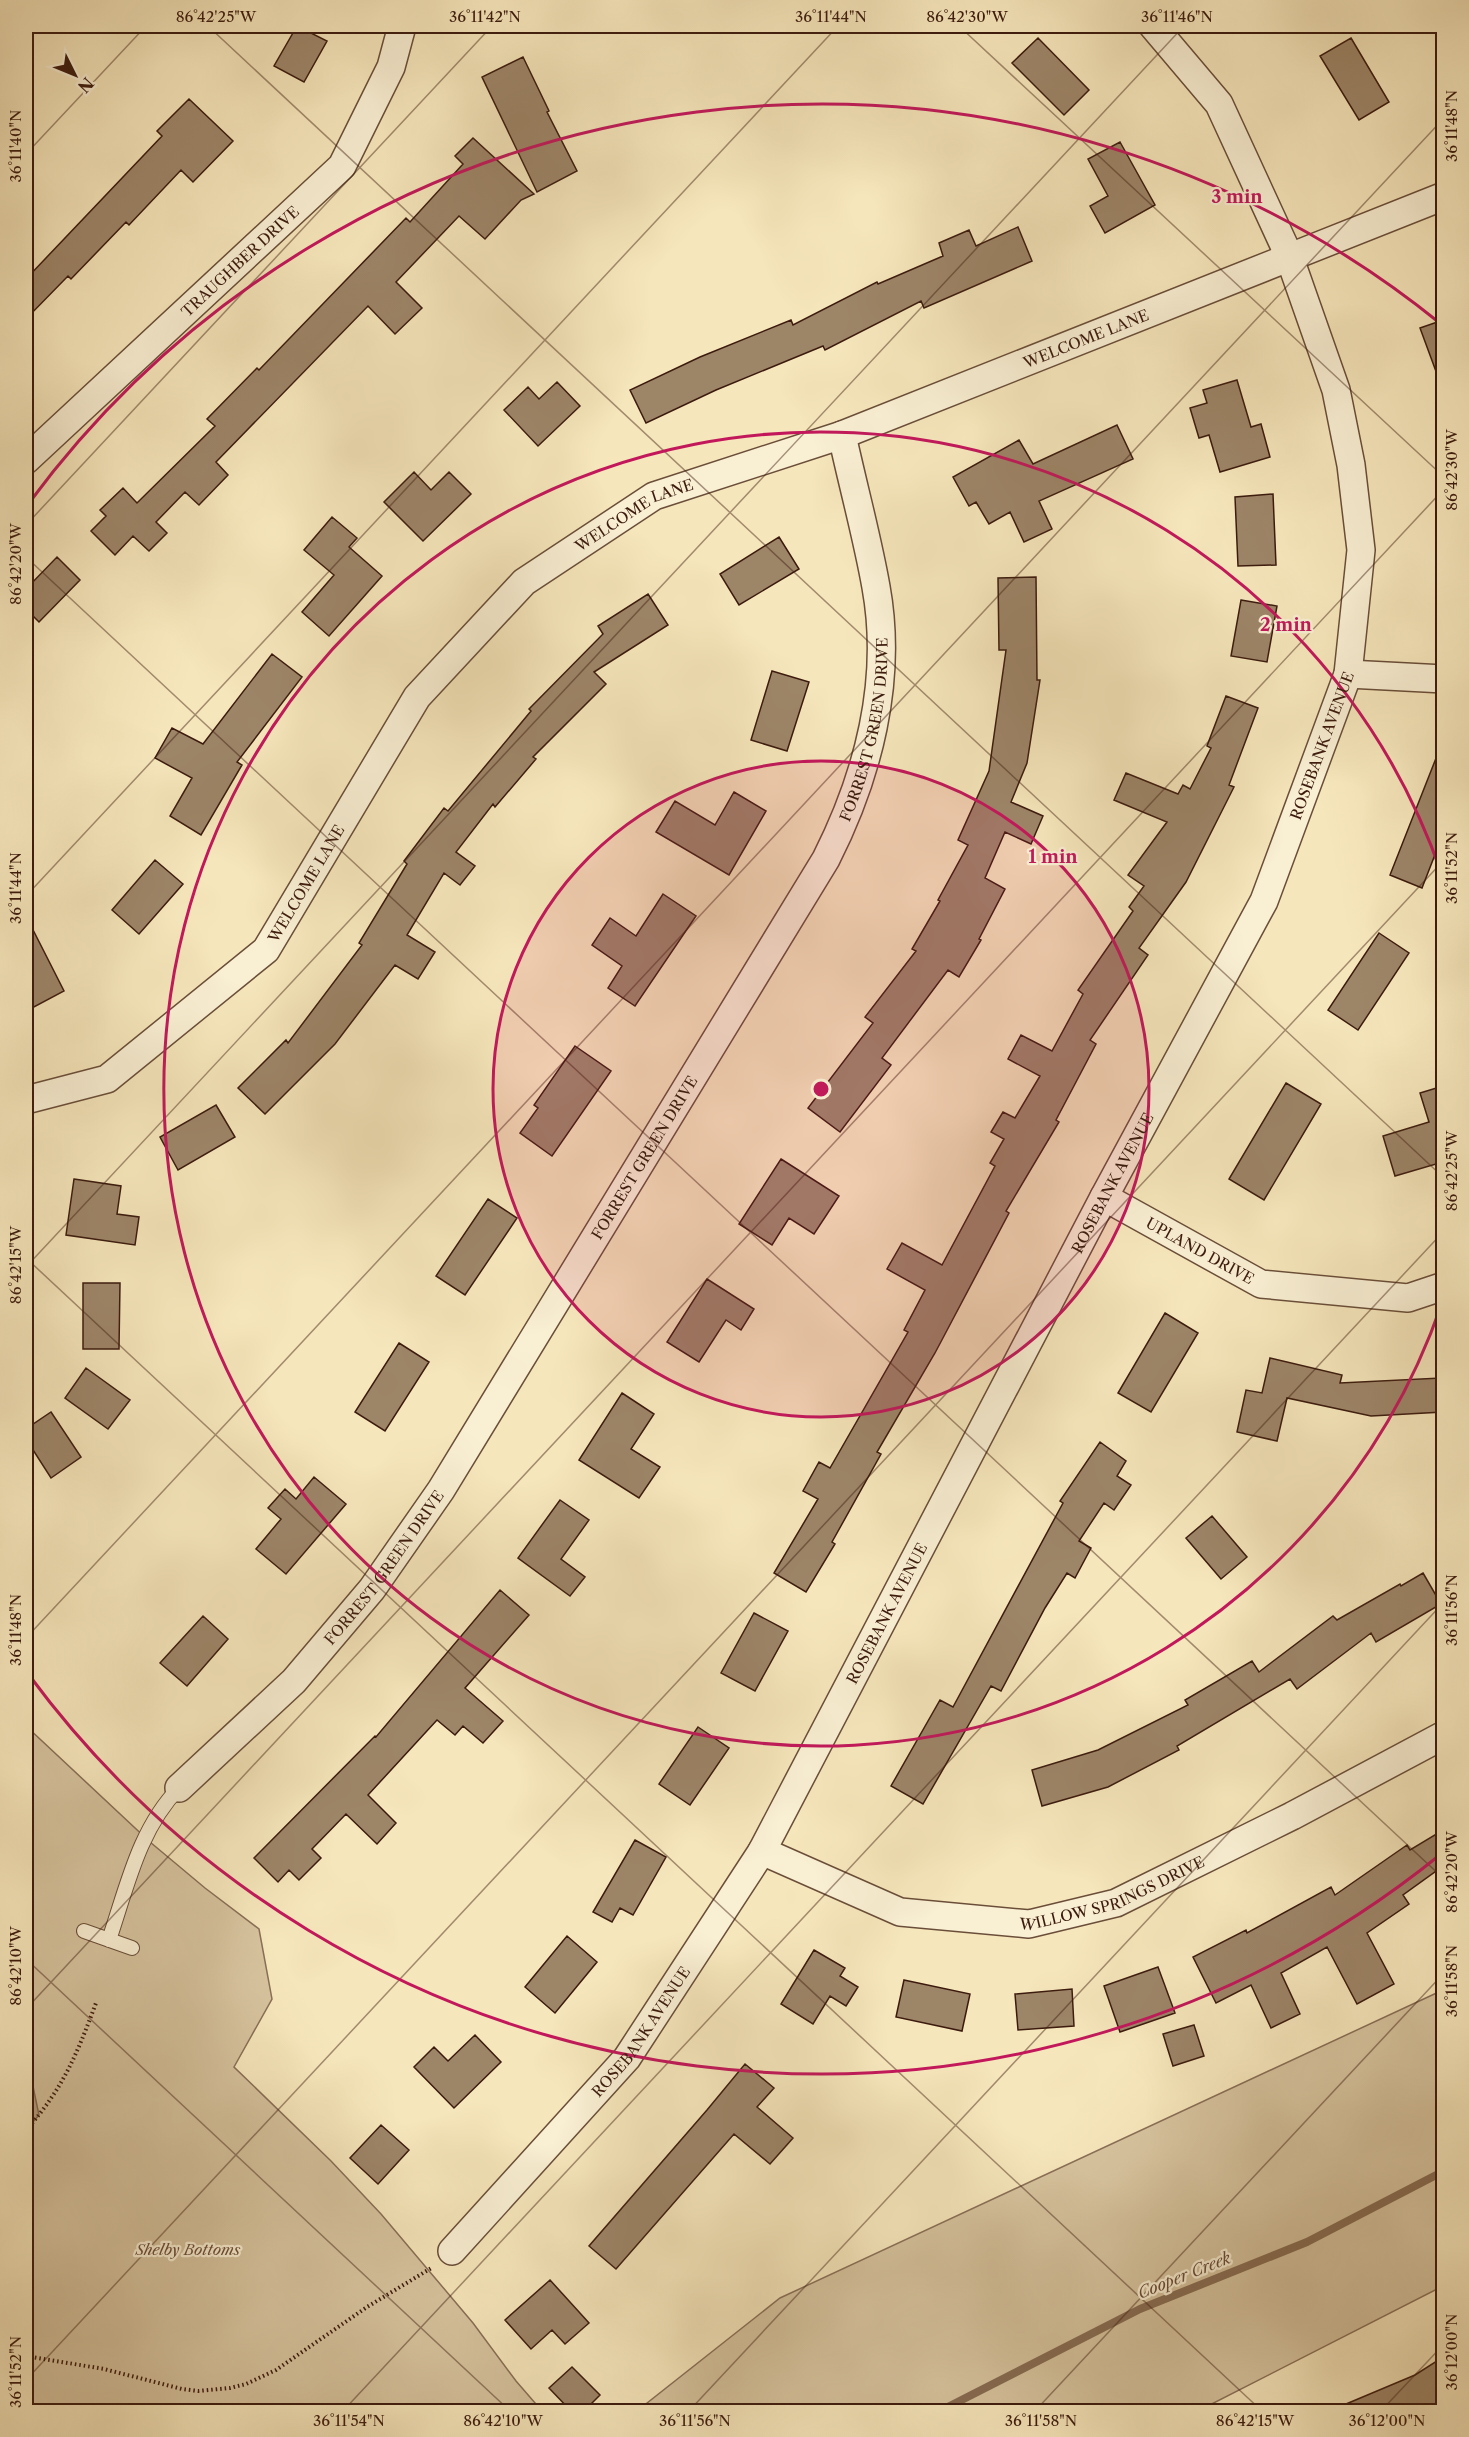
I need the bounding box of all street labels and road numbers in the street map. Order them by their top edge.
street label: TRAUGHBER DRIVE [177,202,303,321]
street label: WELCOME LANE [1019,305,1151,372]
street label: WELCOME LANE [570,474,696,556]
street label: FORREST GREEN DRIVE [835,637,891,824]
street label: ROSEBANK AVENUE [1286,669,1358,822]
street label: WELCOME LANE [263,821,348,947]
street label: FORREST GREEN DRIVE [587,1072,701,1243]
street label: ROSEBANK AVENUE [1067,1109,1157,1256]
street label: UPLAND DRIVE [1143,1213,1258,1288]
street label: FORREST GREEN DRIVE [320,1486,447,1648]
street label: ROSEBANK AVENUE [842,1540,931,1687]
street label: WILLOW SPRINGS DRIVE [1018,1851,1207,1934]
street label: ROSEBANK AVENUE [587,1963,694,2100]

